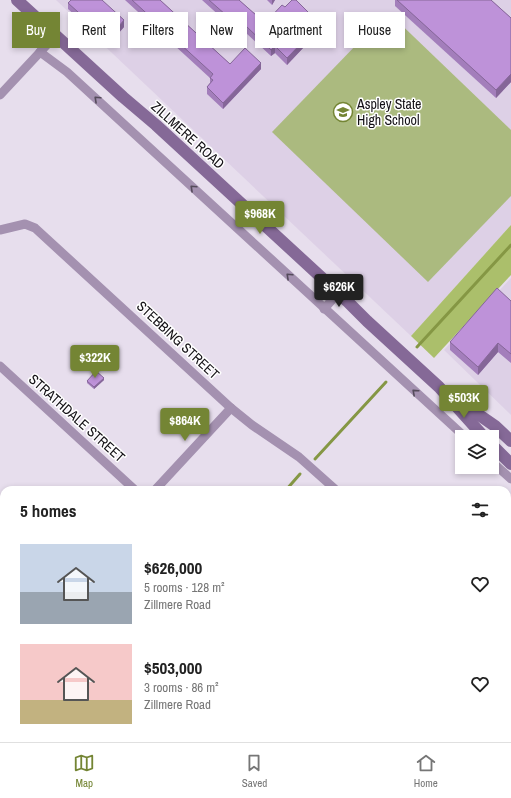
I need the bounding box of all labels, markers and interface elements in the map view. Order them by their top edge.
chip: Buy [12,12,60,48]
chip: Rent [68,12,120,48]
chip: Filters [128,12,188,48]
chip: New [196,12,247,48]
chip: Apartment [255,12,336,48]
chip: House [344,12,405,48]
place label: Aspley State High School [356,95,421,129]
one-way arrow [94,97,102,104]
street label: ZILLMERE ROAD [148,97,228,173]
school or university icon: Aspley State High School [332,101,354,123]
one-way arrow [190,185,198,192]
pin: $968K [232,201,288,235]
text: $968K [244,205,276,222]
one-way arrow [286,273,293,280]
pin: $626K [311,274,367,308]
text: $626K [323,278,355,295]
street label: STEBBING STREET [133,297,223,383]
pin: $322K [67,345,123,379]
text: $322K [79,349,111,366]
street label: STRATHDALE STREET [25,370,129,466]
pin: $503K [436,385,492,419]
one-way arrow [412,389,420,397]
text: $503K [448,389,480,406]
pin: $864K [157,408,213,442]
text: $864K [169,412,201,429]
map controls [455,430,499,474]
button: layers [455,430,499,474]
text: 5 homes [20,499,77,522]
icon: filters [469,499,491,521]
text: $626,000 [144,556,202,579]
icon: home [52,560,100,608]
icon: heart [469,573,491,595]
text: 5 rooms · 128 m² [144,579,225,596]
text: Zillmere Road [144,596,211,613]
text: $503,000 [144,656,202,679]
icon: home [52,660,100,708]
icon: heart [469,673,491,695]
text: 3 rooms · 86 m² [144,679,219,696]
text: Zillmere Road [144,696,211,713]
tab: Map [73,752,95,790]
tab: Saved [242,752,267,790]
tab: Home [414,752,438,790]

